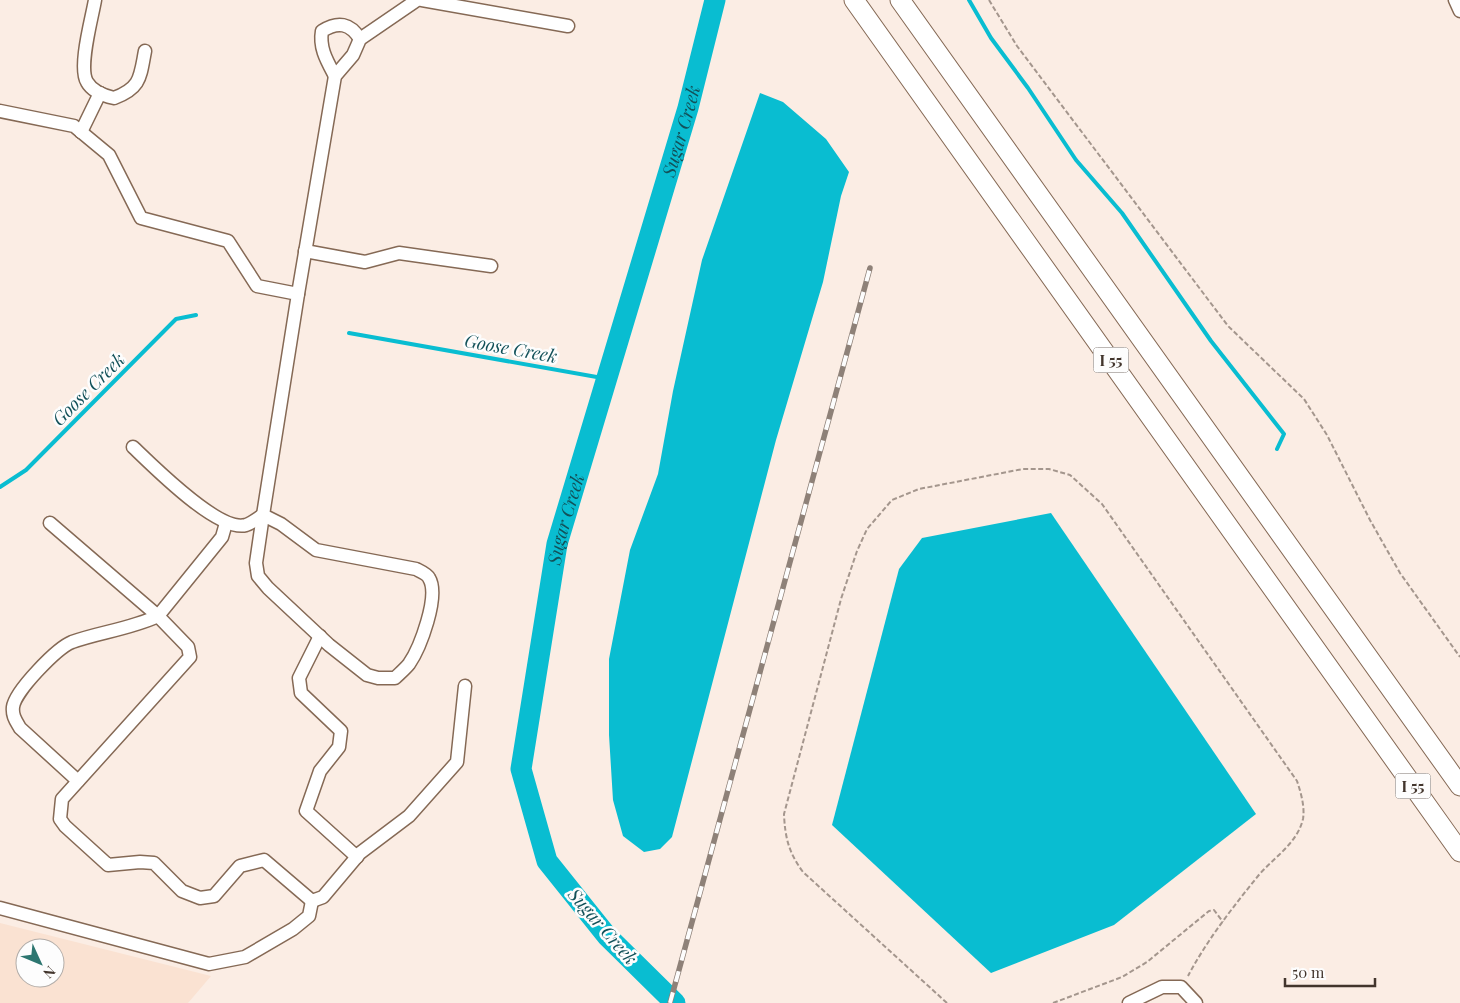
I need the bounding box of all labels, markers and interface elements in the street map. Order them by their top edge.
water label: Sugar Creek [656,83,705,181]
water label: Goose Creek [463,328,559,368]
water label: Goose Creek [46,347,130,431]
road number: I 55 [1094,348,1128,372]
water label: Sugar Creek [542,471,590,568]
road number: I 55 [1396,774,1430,798]
water label: Sugar Creek [562,882,643,969]
north arrow [15,938,65,988]
scale bar [1285,956,1375,988]
text: N [39,962,60,983]
text: 50 m [1292,962,1325,982]

